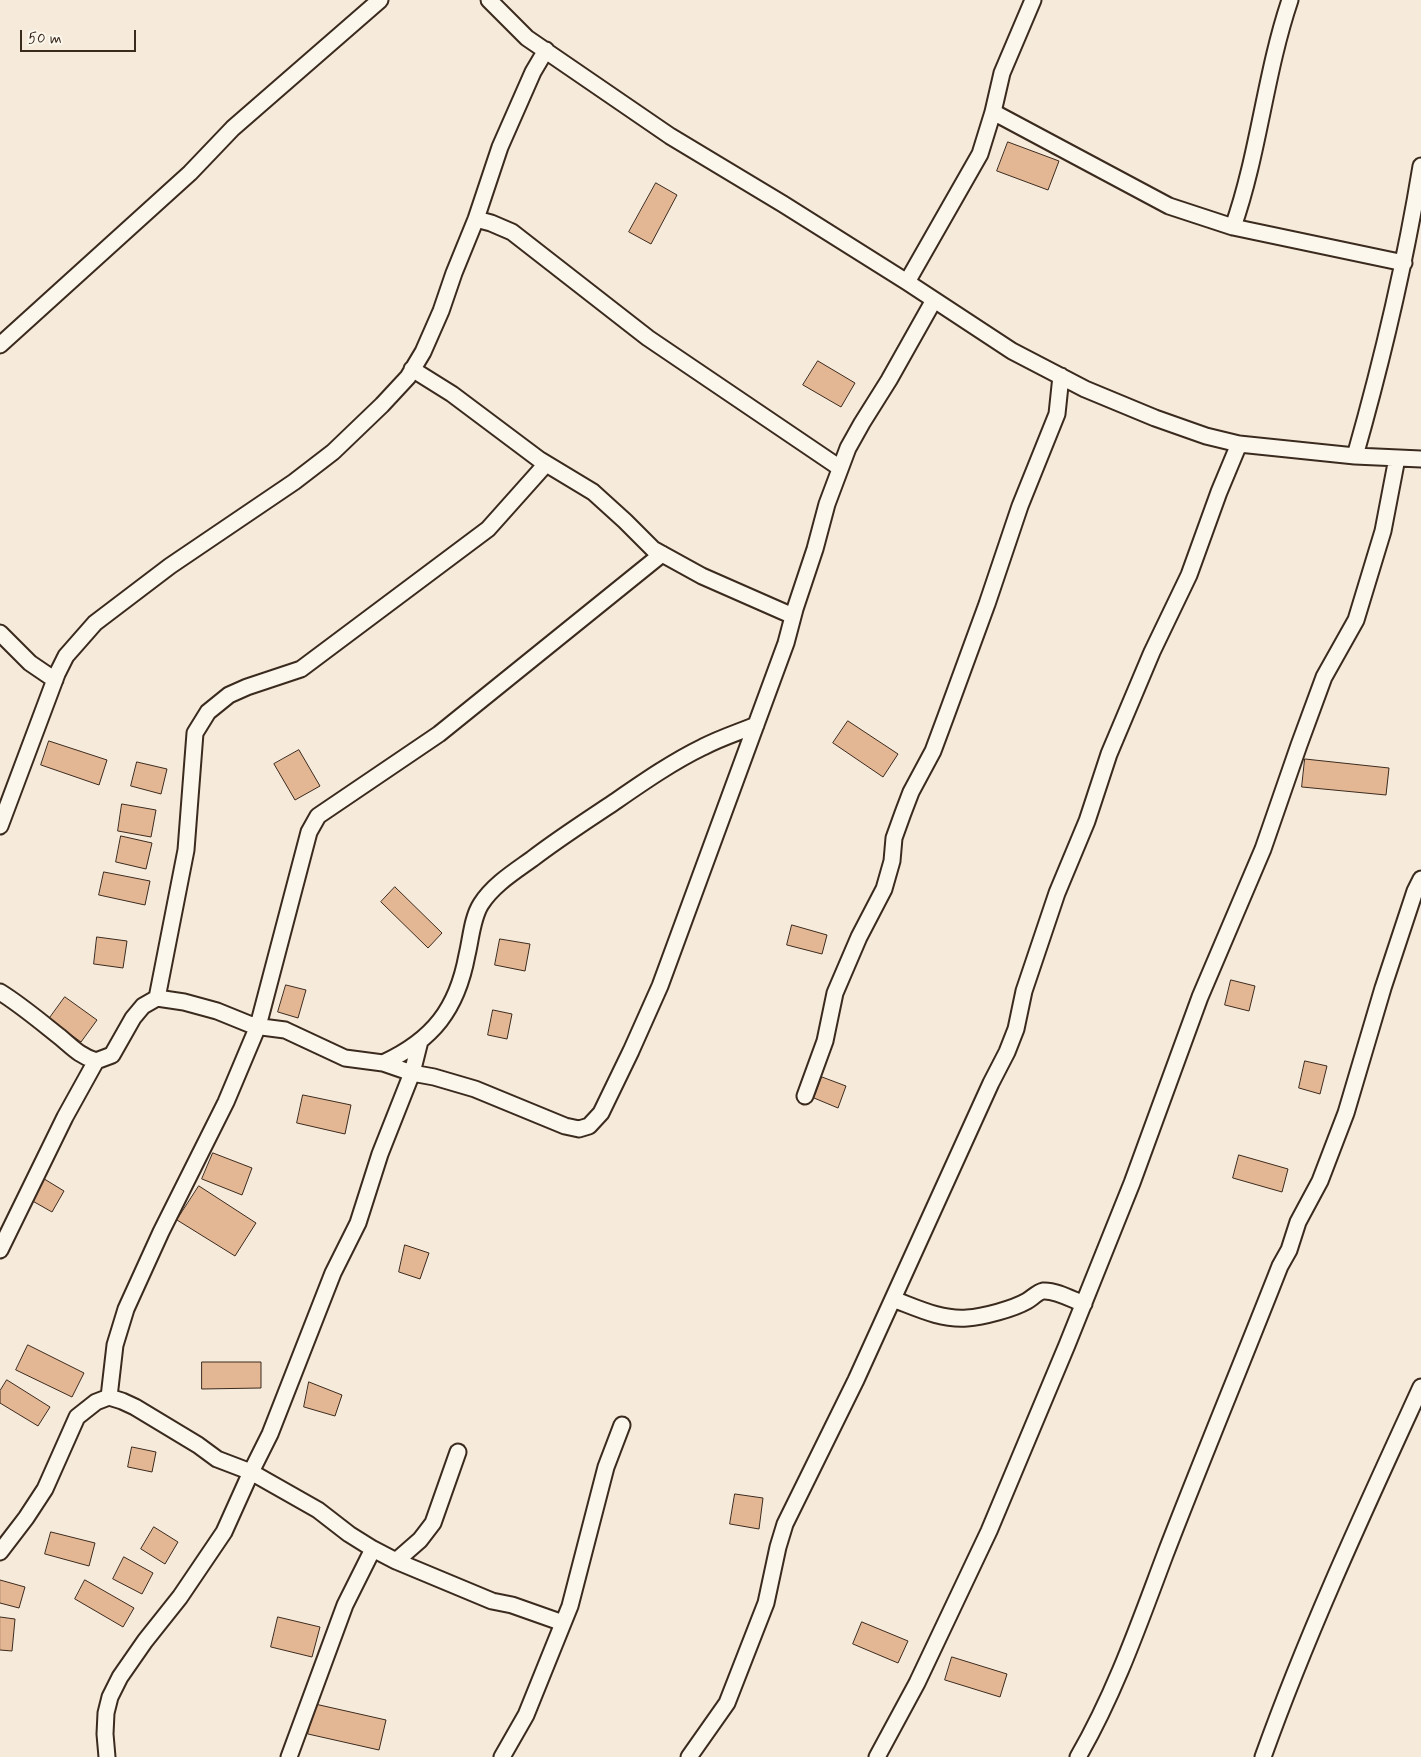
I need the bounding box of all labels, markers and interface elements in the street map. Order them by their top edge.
scale bar [22,20,139,52]
text: 50 m [28,29,62,49]

